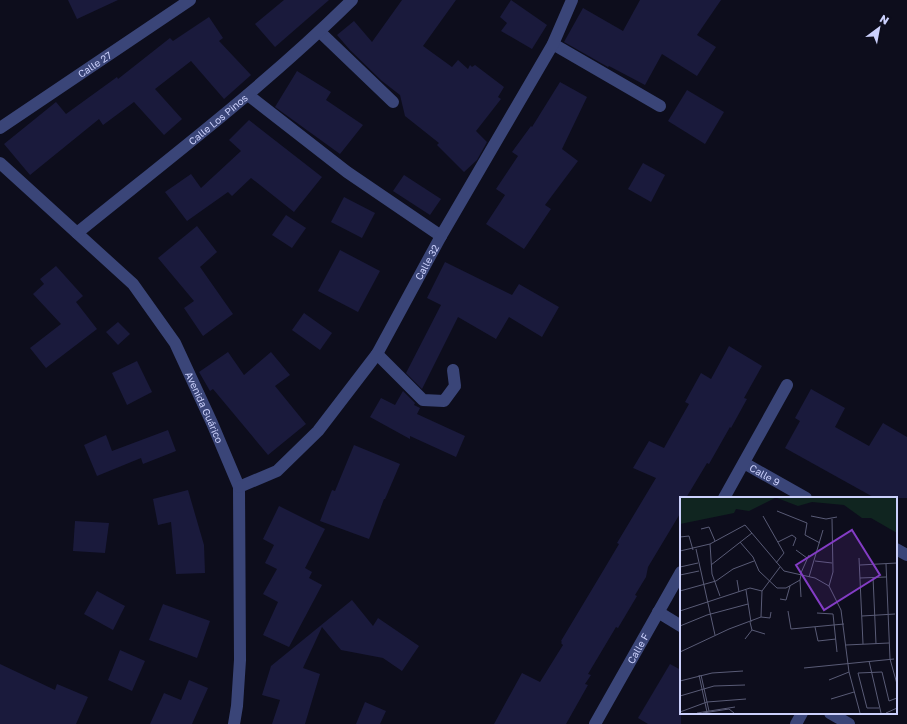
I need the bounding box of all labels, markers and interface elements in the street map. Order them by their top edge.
north arrow [859,8,899,48]
text: N [878,11,892,27]
street label: Calle 27 [75,49,114,80]
street label: Calle Los Pinos [186,91,250,147]
street label: Calle 32 [412,242,441,282]
street label: Avenida Guárico [183,370,226,445]
street label: Calle 9 [748,461,782,488]
inset map [680,497,897,714]
street label: Calle F [624,631,651,666]

